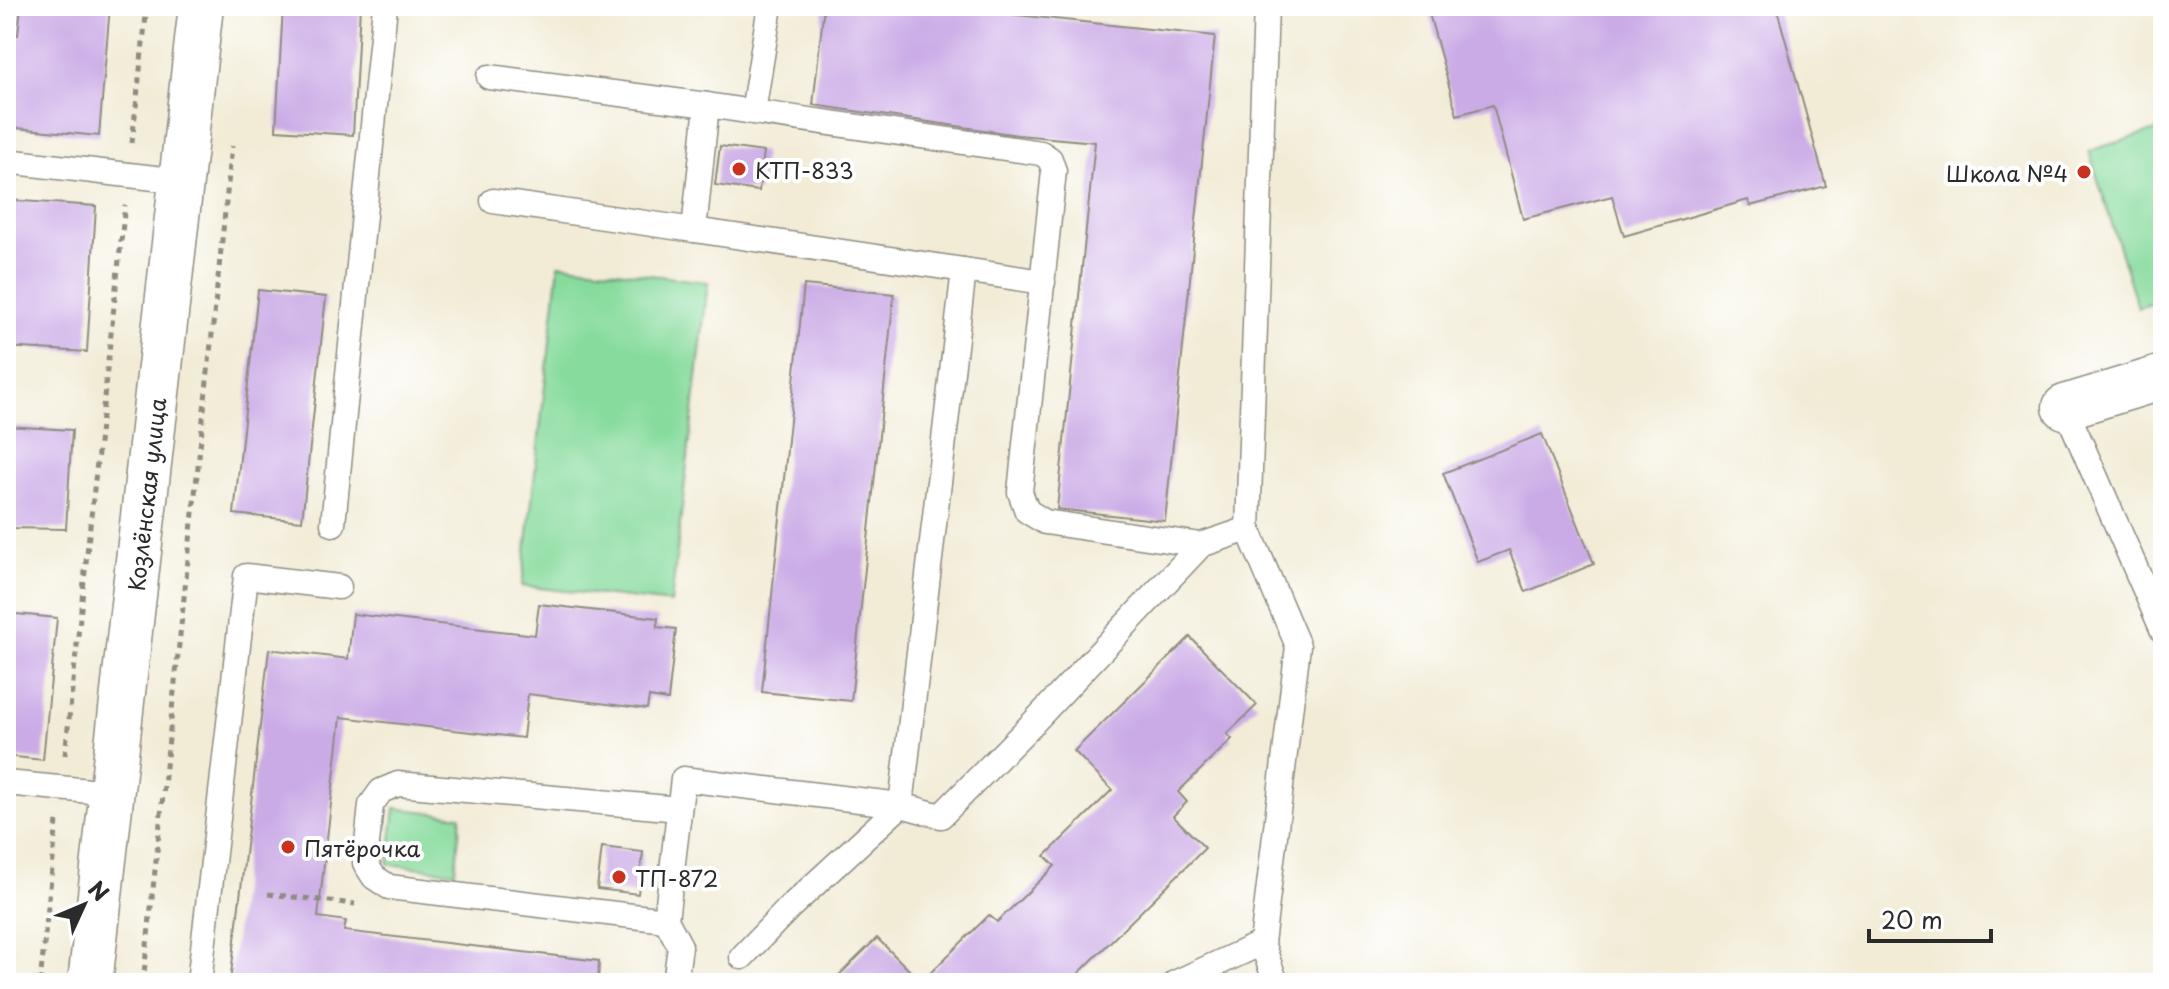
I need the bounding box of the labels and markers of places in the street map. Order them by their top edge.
place label: КТП-833 [755,153,854,186]
place label: Школа №4 [1946,156,2068,189]
marker: КТП-833 [730,160,748,178]
marker: Школа №4 [2075,163,2093,181]
place label: Пятёрочка [304,831,421,864]
marker: Пятёрочка [279,838,297,856]
place label: ТП-872 [635,861,718,894]
marker: ТП-872 [610,868,628,886]

